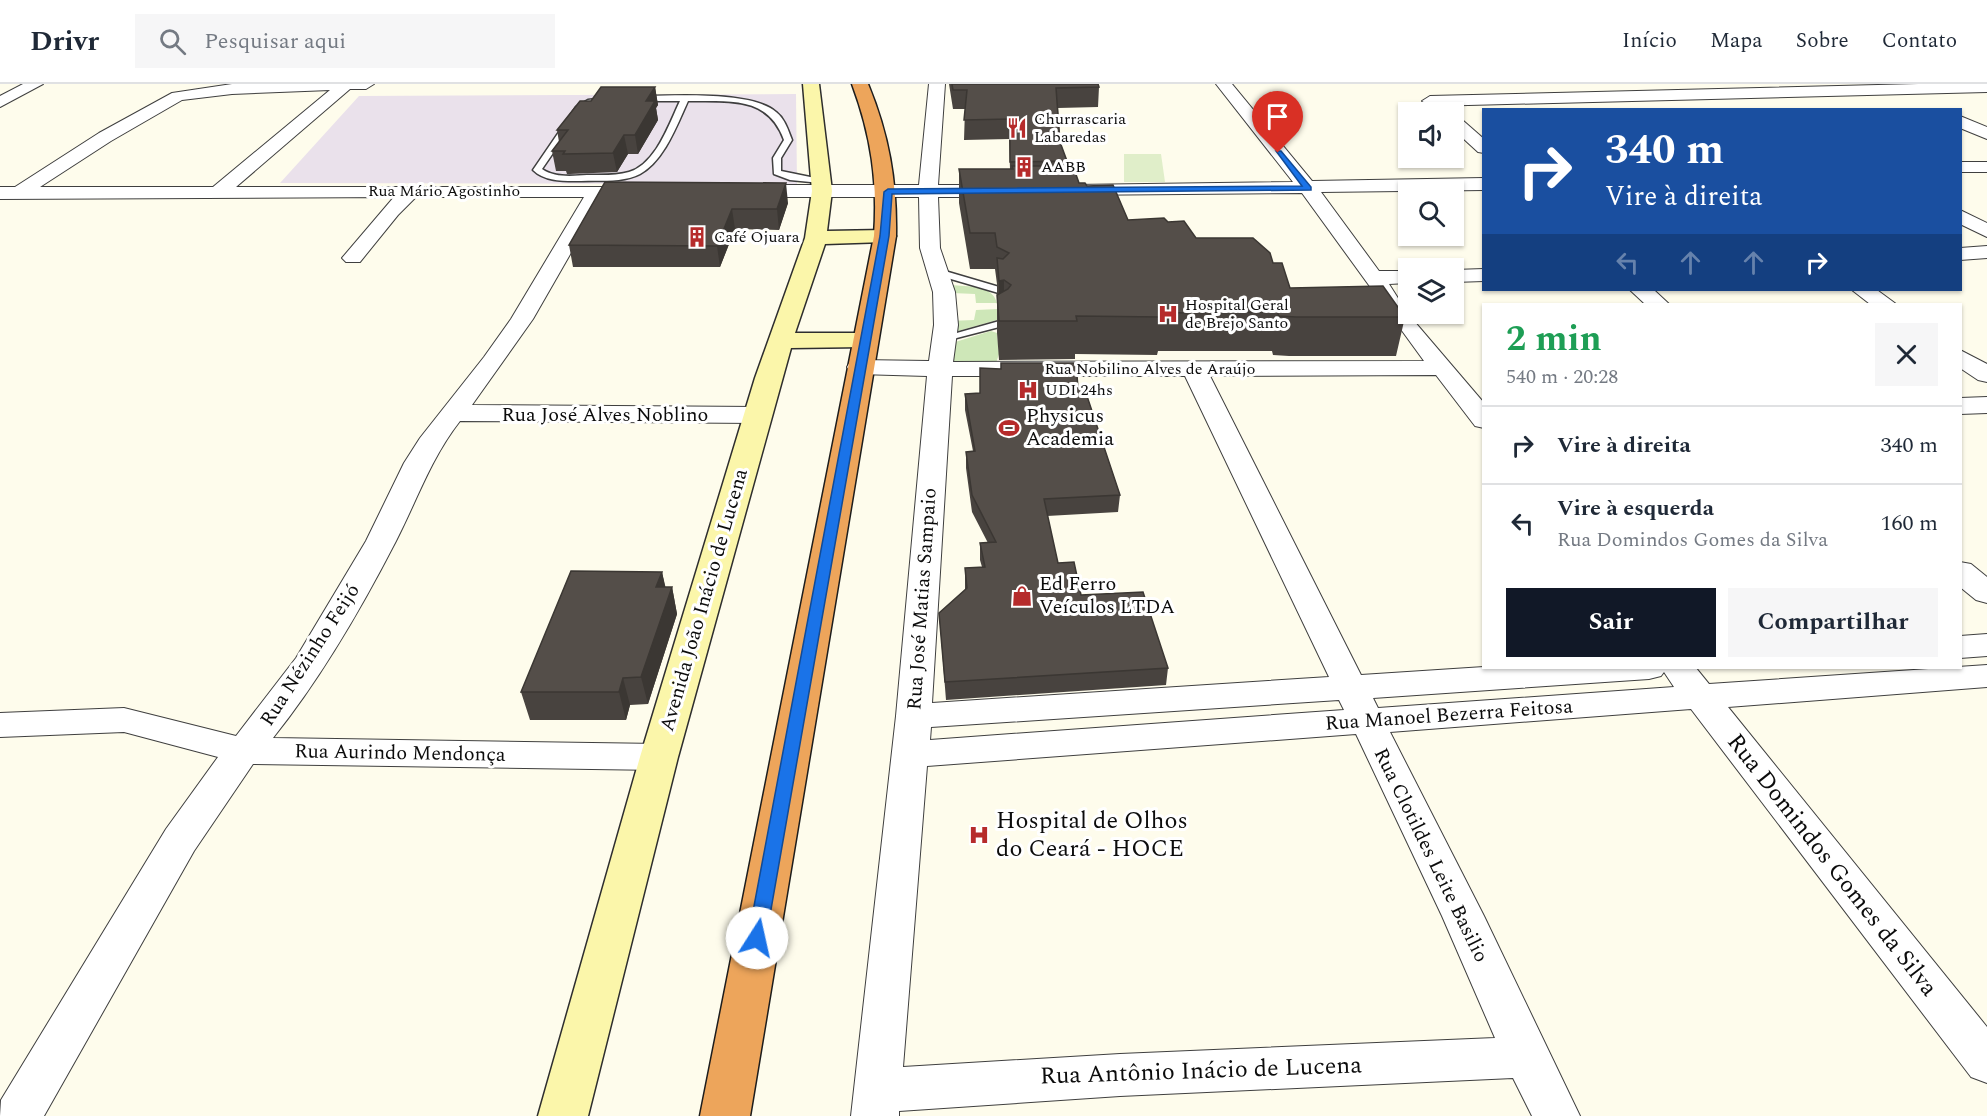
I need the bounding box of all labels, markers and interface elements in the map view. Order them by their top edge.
search box [135,14,555,68]
text: Drivr [30,20,99,63]
icon: search [156,25,189,58]
text: Pesquisar aqui [204,25,346,58]
text: Início [1622,25,1677,57]
text: Mapa [1710,25,1763,57]
text: Sobre [1796,25,1849,57]
text: Contato [1882,25,1957,57]
pin [1252,91,1303,153]
icon: arrive [1261,100,1294,133]
map controls [1398,102,1464,324]
button: sound [1398,102,1464,168]
place label: Churrascaria Labaredas [1034,107,1126,149]
restaurant icon: Churrascaria Labaredas [1005,116,1029,140]
text: 340 m [1605,119,1724,182]
icon: right [1506,132,1584,210]
building icon: AABB [1012,155,1036,179]
place label: AABB [1041,155,1086,179]
text: Vire à direita [1605,176,1762,218]
street label: Rua Mário Agostinho [368,179,520,203]
button: search [1398,180,1464,246]
building icon: Café Ojuara [685,225,709,249]
place label: Café Ojuara [714,225,800,249]
icon: left [1611,246,1644,279]
icon: ahead [1674,246,1707,279]
icon: ahead [1737,246,1770,279]
icon: right [1800,246,1833,279]
button: layers [1398,258,1464,324]
place label: Hospital Geral de Brejo Santo [1185,293,1289,335]
hospital icon: Hospital Geral de Brejo Santo [1156,302,1180,326]
text: 2 min [1506,312,1602,367]
button: close [1875,323,1938,386]
street label: Rua Nobilino Alves de Araújo [1045,357,1255,381]
text: 540 m · 20:28 [1506,362,1618,392]
hospital icon: UDI 24hs [1016,378,1040,402]
place label: UDI 24hs [1045,378,1113,402]
street label: Rua José Alves Noblino [502,400,708,430]
place label: Physicus Academia [1026,401,1114,454]
sports icon: Physicus Academia [997,416,1021,440]
icon: right [1506,429,1539,462]
text: Vire à direita [1557,429,1691,462]
text: 340 m [1881,429,1938,462]
street label: Avenida João Inácio de Lucena [652,465,756,735]
street label: Rua José Matias Sampaio [899,487,945,711]
text: Vire à esquerda [1557,492,1714,525]
icon: left [1506,507,1539,540]
text: 160 m [1881,507,1938,540]
text: Rua Domindos Gomes da Silva [1557,525,1828,555]
place label: Ed Ferro Veículos LTDA [1039,569,1175,622]
street label: Rua Nézinho Feijó [253,578,367,732]
shop icon: Ed Ferro Veículos LTDA [1010,584,1034,608]
button: Sair [1506,588,1716,657]
button: Compartilhar [1728,588,1938,657]
street label: Rua Manoel Bezerra Feitosa [1324,691,1574,739]
street label: Rua Domindos Gomes da Silva [1718,726,1946,1004]
street label: Rua Aurindo Mendonça [294,736,506,770]
street label: Rua Clotildes Leite Basilio [1366,743,1496,967]
place label: Hospital de Olhos do Ceará - HOCE [996,803,1188,867]
hospital icon: Hospital de Olhos do Ceará - HOCE [967,823,991,847]
position arrow [725,906,789,970]
street label: Rua Antônio Inácio de Lucena [1039,1047,1363,1095]

